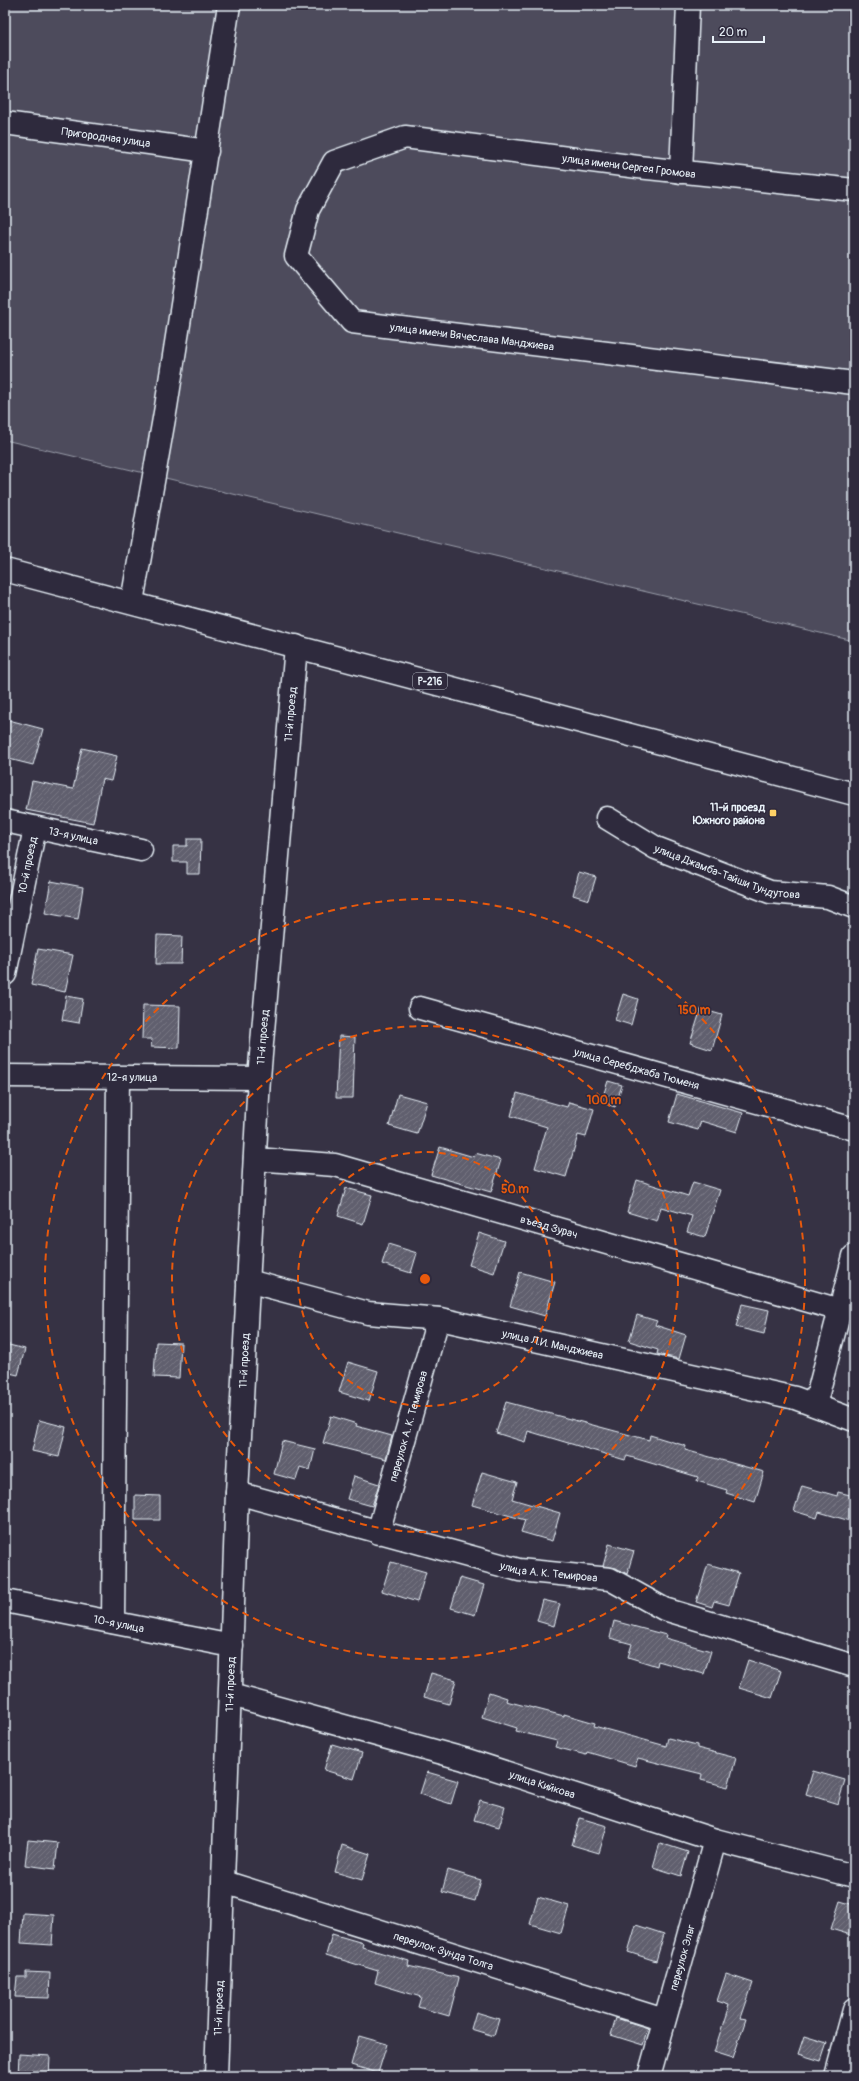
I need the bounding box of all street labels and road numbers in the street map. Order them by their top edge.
street label: Пригородная улица [61,125,151,150]
street label: улица имени Сергея Громова [560,152,696,181]
street label: улица имени Вячеслава Манджиева [388,321,555,353]
road number: Р-216 [413,673,447,689]
street label: 11-й проезд [282,686,300,742]
street label: 13-я улица [47,825,99,848]
street label: 10-й проезд [16,835,40,895]
street label: улица Джамба-Тайши Тундутова [652,842,800,902]
street label: 11-й проезд [254,1009,272,1065]
street label: улица Серебджаба Тюменя [572,1045,701,1093]
street label: 12-я улица [107,1071,157,1084]
street label: въезд Зурач [519,1213,579,1241]
street label: улица Л.И. Манджиева [500,1327,605,1362]
street label: 11-й проезд [237,1332,252,1388]
street label: переулок А. К. Темирова [387,1369,430,1483]
street label: улица А. К. Темирова [497,1559,598,1585]
street label: 10-я улица [92,1613,145,1635]
street label: 11-й проезд [223,1656,238,1712]
street label: улица Кийкова [507,1768,577,1801]
street label: переулок Элвг [667,1923,698,1992]
street label: переулок Зунда Толга [392,1930,495,1973]
street label: 11-й проезд [211,1980,226,2036]

